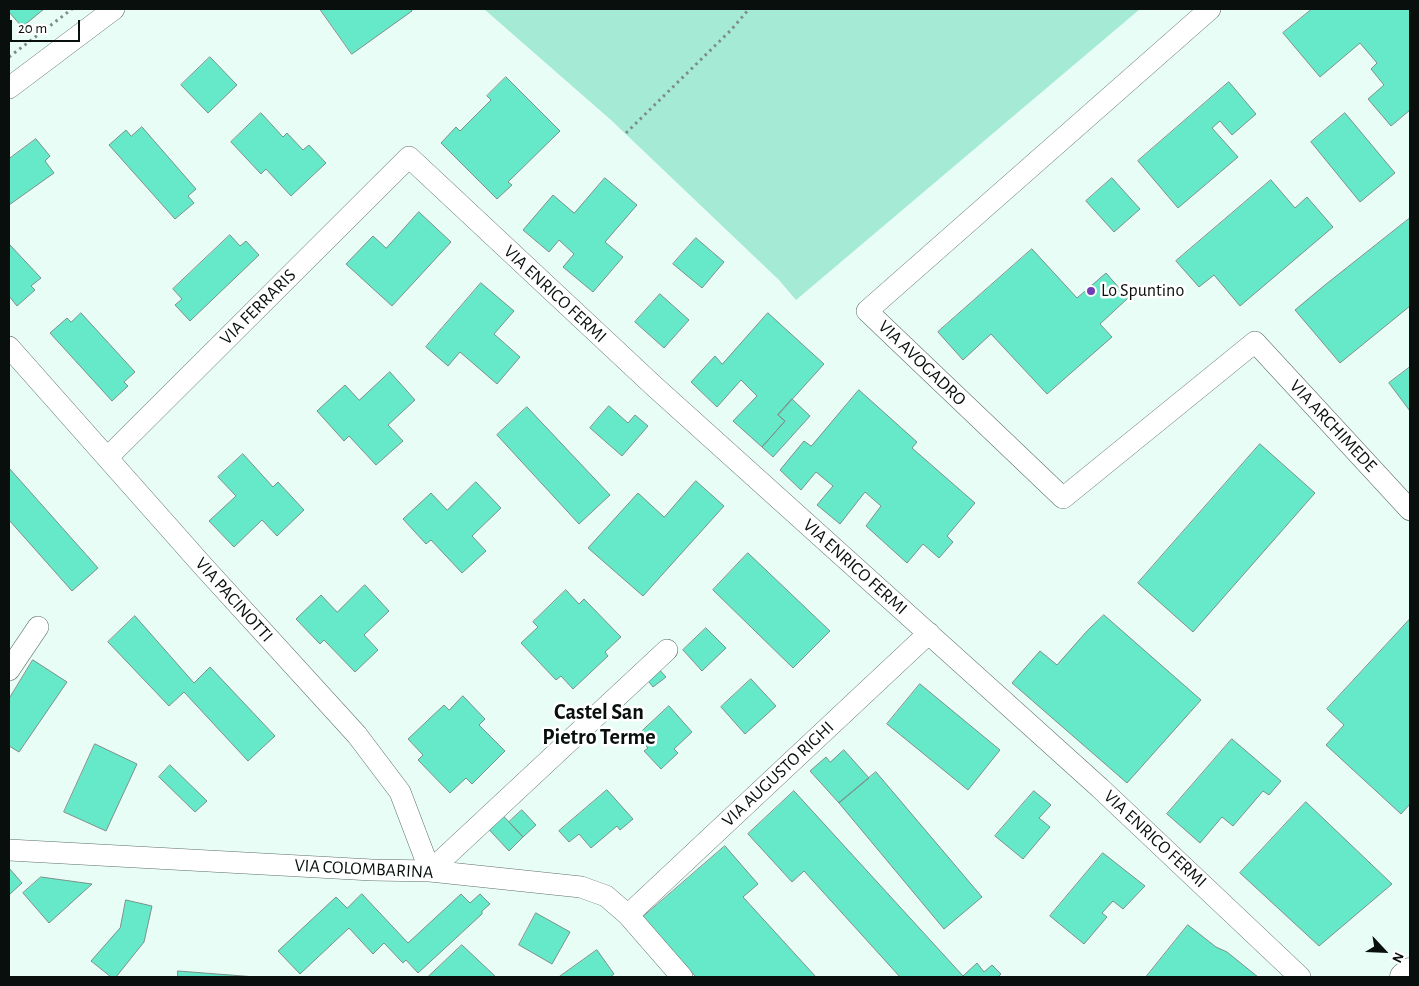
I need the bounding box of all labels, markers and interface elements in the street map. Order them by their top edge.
scale bar [12,10,82,42]
text: 20 m [18,21,47,36]
street label: VIA ENRICO FERMI [499,241,611,347]
street label: VIA FERRARIS [216,265,300,349]
place label: Lo Spuntino [1101,280,1184,302]
marker: Lo Spuntino [1085,285,1097,297]
street label: VIA AVOGADRO [874,316,970,410]
street label: VIA ARCHIMEDE [1285,375,1381,477]
street label: VIA ENRICO FERMI [798,514,912,620]
street label: VIA PACINOTTI [190,553,278,647]
district label: Castel San Pietro Terme [542,699,656,750]
street label: VIA AUGUSTO RIGHI [718,717,838,831]
street label: VIA ENRICO FERMI [1099,786,1211,892]
street label: VIA COLOMBARINA [294,855,434,883]
north arrow [1359,926,1409,976]
text: N [1389,950,1406,965]

